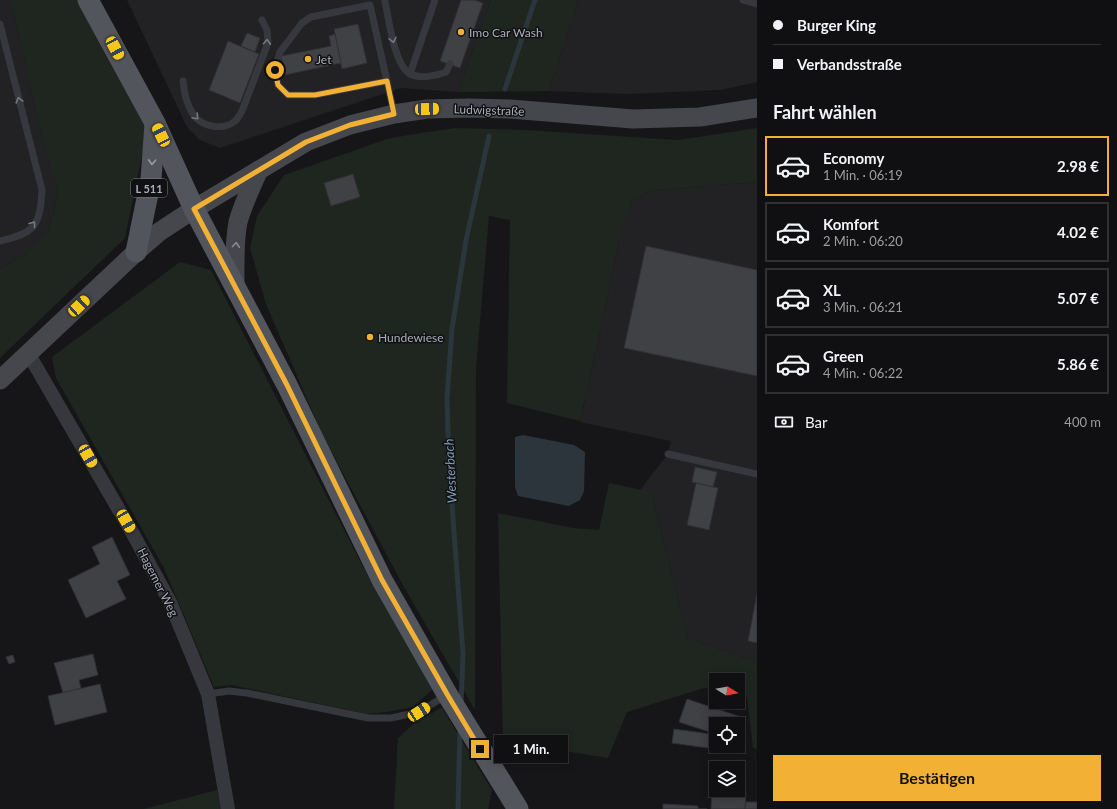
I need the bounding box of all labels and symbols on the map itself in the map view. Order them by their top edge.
place label: Imo Car Wash [469,25,543,40]
marker: Imo Car Wash [456,27,466,37]
car [104,35,126,61]
one-way arrow [389,36,397,43]
one-way arrow [262,38,271,45]
place label: Jet [316,52,332,67]
marker: Jet [303,54,313,64]
route start [266,61,284,79]
one-way arrow [15,97,24,104]
street label: Ludwigstraße [453,101,525,119]
car [415,103,439,115]
one-way arrow [192,112,199,120]
car [150,122,172,148]
one-way arrow [147,159,156,165]
road number: L 511 [131,179,167,197]
one-way arrow [28,222,35,229]
one-way arrow [231,242,240,248]
car [66,293,92,319]
place label: Hundewiese [378,330,444,345]
marker: Hundewiese [365,332,375,342]
water label: Westerbach [440,438,460,504]
car [77,443,99,469]
car [115,508,137,534]
street label: Hagemer Weg [134,545,182,619]
north arrow [709,673,745,709]
car [406,700,432,724]
callout: 1 Min. [494,735,568,763]
route end [471,740,489,758]

